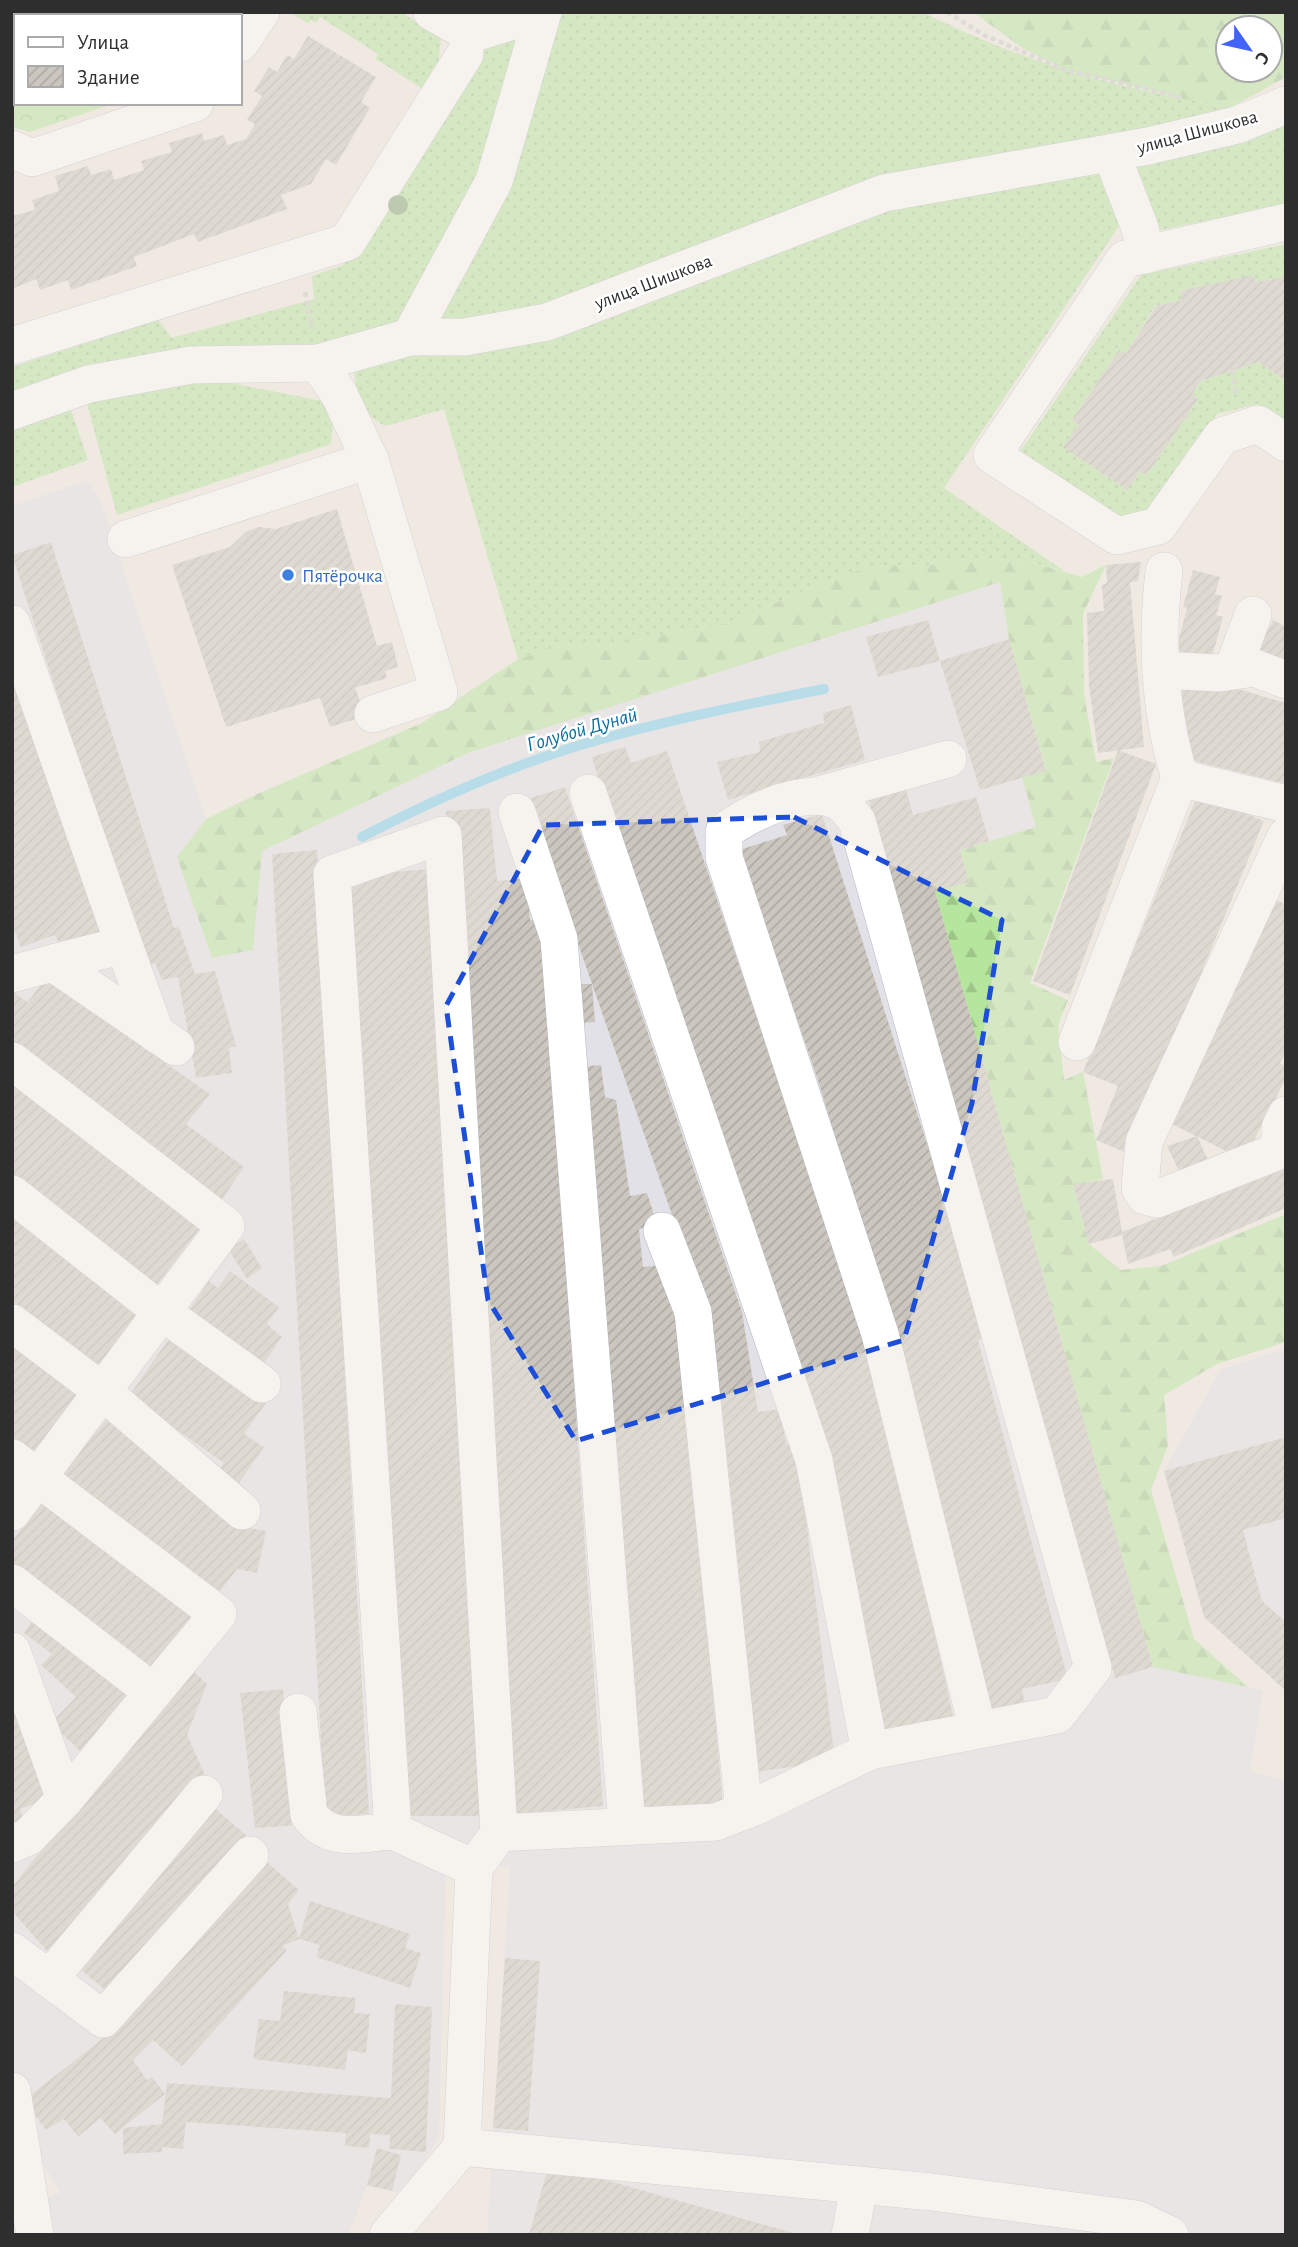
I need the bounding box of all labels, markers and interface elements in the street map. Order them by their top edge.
legend [14,14,242,105]
north arrow [1214,14,1284,84]
text: Улица [77,32,130,53]
text: С [1251,48,1273,67]
text: Здание [77,67,140,88]
street label: улица Шишкова [1134,107,1260,158]
street label: улица Шишкова [591,251,715,314]
marker: Пятёрочка [280,567,296,583]
place label: Пятёрочка [302,567,383,586]
water label: Голубой Дунай [524,704,640,755]

